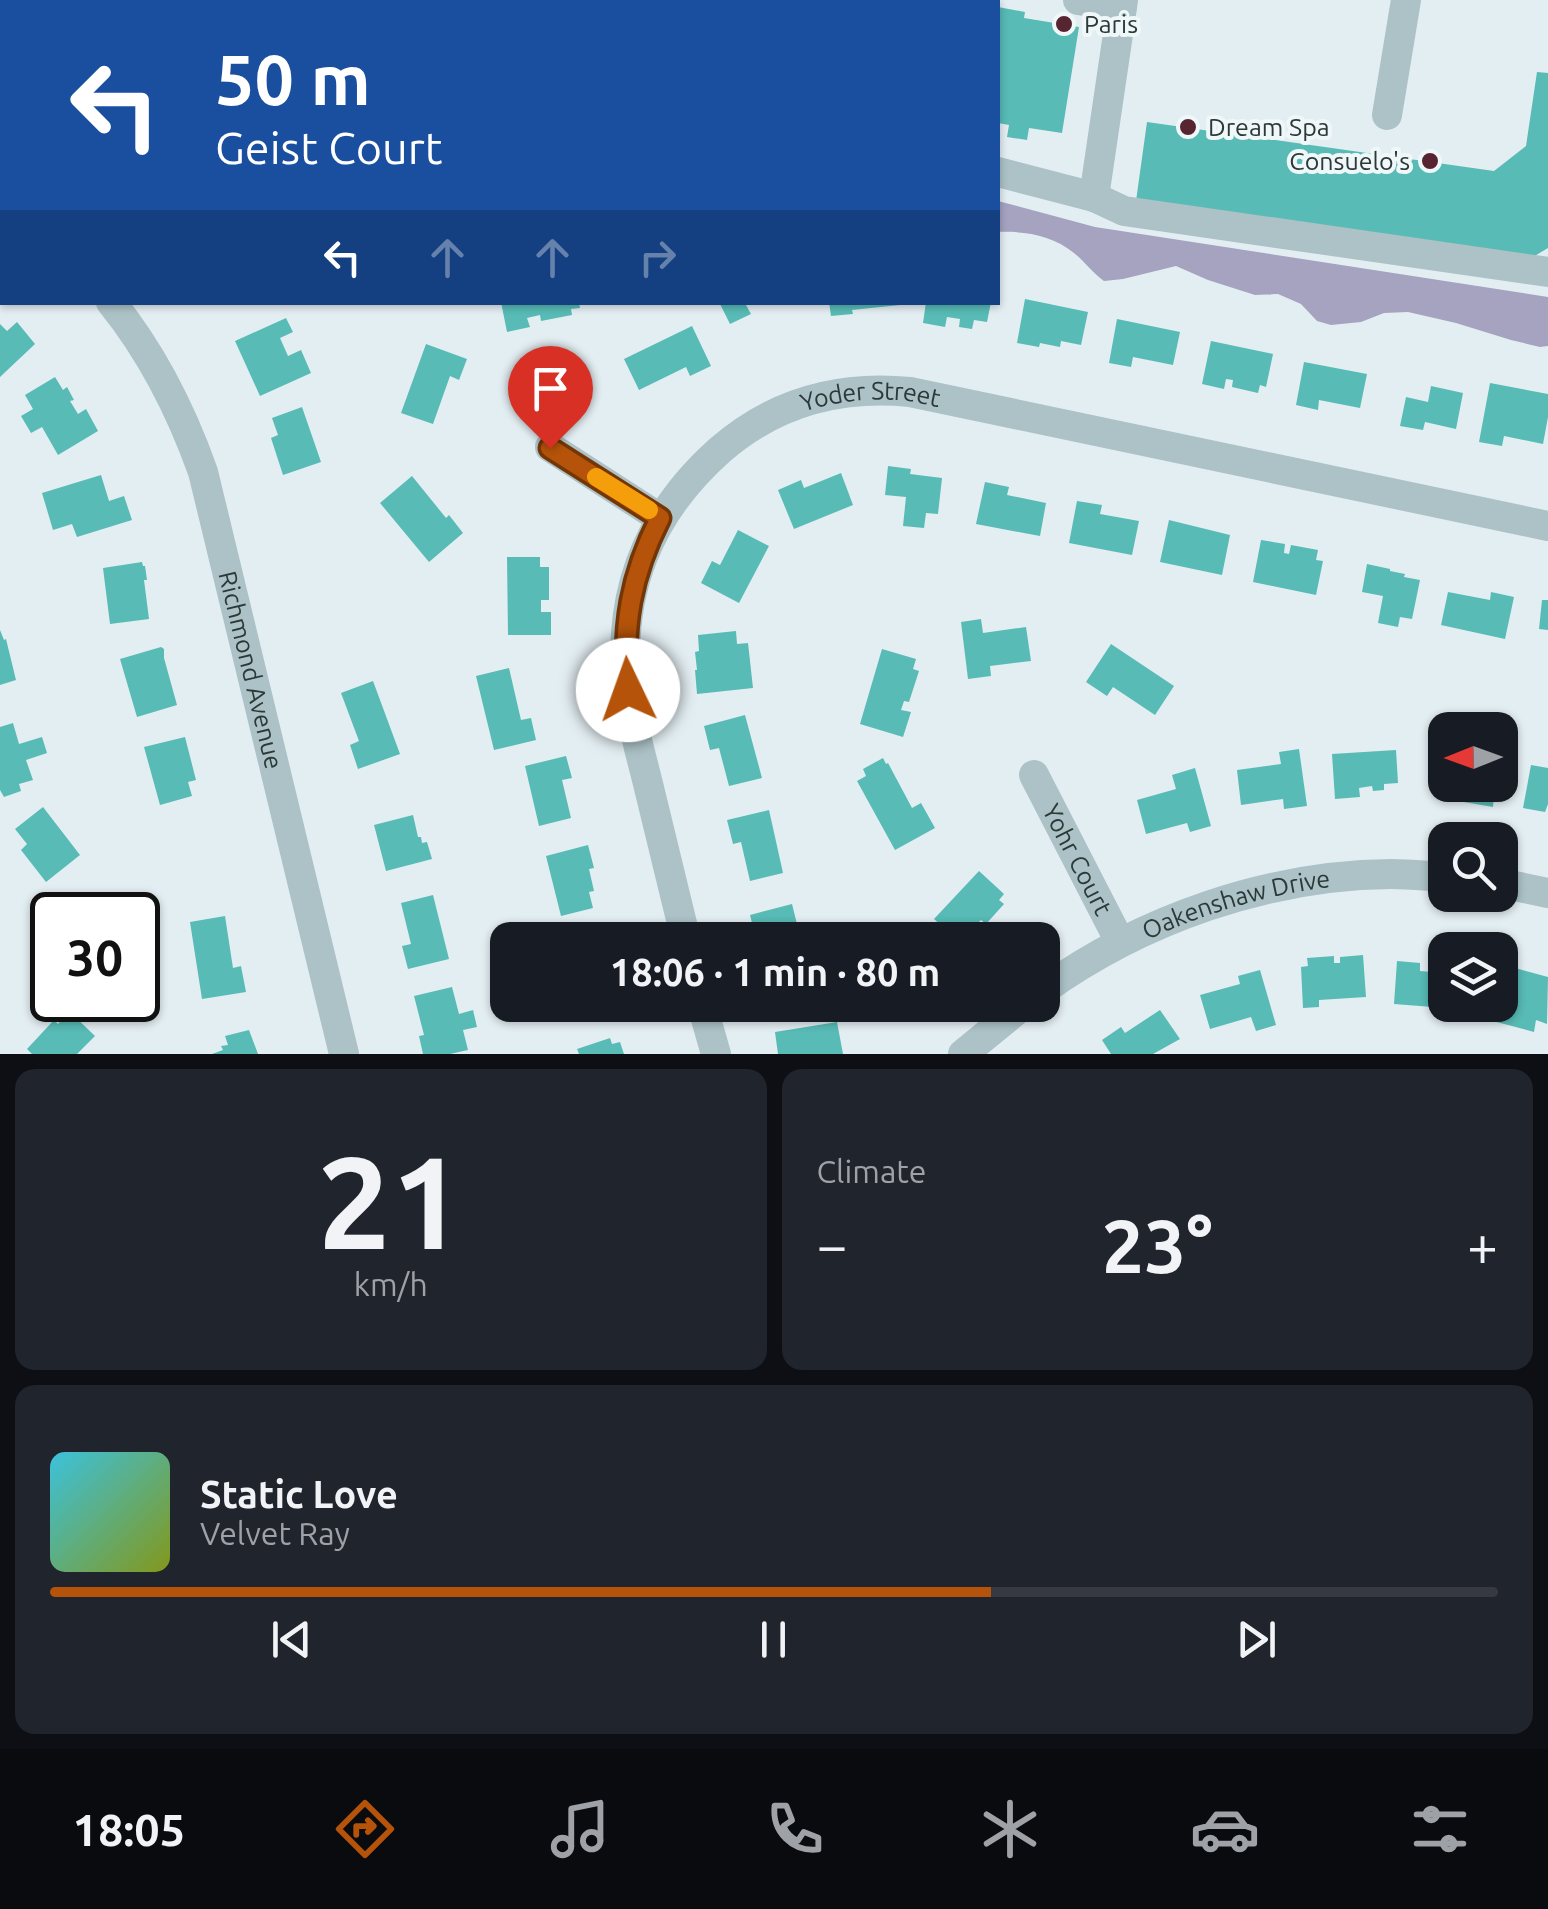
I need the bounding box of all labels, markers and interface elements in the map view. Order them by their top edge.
place label: Paris [1084,10,1138,38]
marker: Paris [1053,13,1075,35]
icon: left [50,40,180,170]
text: 50 m [215,40,371,118]
place label: Dream Spa [1208,113,1330,141]
marker: Dream Spa [1177,116,1199,138]
text: Geist Court [215,122,442,173]
place label: Consuelo's [1289,147,1410,175]
marker: Consuelo's [1419,150,1441,172]
icon: left [315,230,370,285]
icon: ahead [420,230,475,285]
icon: ahead [525,230,580,285]
icon: right [630,230,685,285]
pin [508,346,593,449]
icon: arrive [523,361,578,416]
street label: Yoder Street [797,376,943,417]
street label: Richmond Avenue [213,568,288,772]
position arrow [576,638,680,742]
north arrow [1428,712,1518,802]
map controls [1428,712,1518,1022]
street label: Yohr Court [1037,799,1118,920]
button: search [1428,822,1518,912]
street label: Oakenshaw Drive [1138,864,1332,944]
speed limit sign: 30 [30,892,160,1022]
button: layers [1428,932,1518,1022]
text: 18:06 · 1 min · 80 m [610,951,940,993]
text: 21 [317,1128,464,1274]
text: Climate [817,1153,927,1189]
text: 23° [1102,1203,1213,1287]
text: − [817,1214,848,1275]
text: + [1467,1214,1498,1275]
text: km/h [354,1266,428,1302]
text: Static Love [200,1473,398,1515]
text: Velvet Ray [200,1515,350,1551]
icon: previous [264,1612,319,1667]
icon: pause [746,1612,801,1667]
icon: next [1229,1612,1284,1667]
icon: directions [330,1794,400,1864]
icon: music [545,1794,615,1864]
icon: phone [760,1794,830,1864]
icon: climate [975,1794,1045,1864]
icon: car [1190,1794,1260,1864]
icon: filters [1405,1794,1475,1864]
text: 18:05 [73,1804,185,1855]

